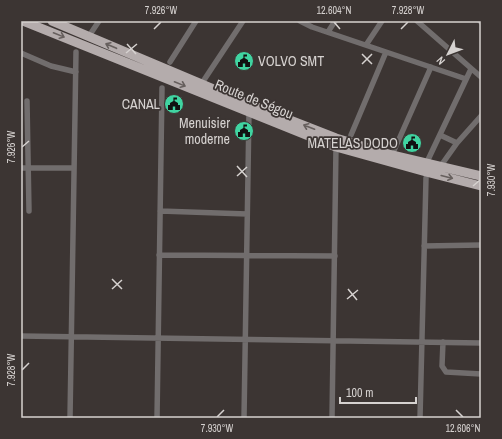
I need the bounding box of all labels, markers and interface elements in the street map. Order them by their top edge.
text: 7.926°W [145,4,177,17]
text: 12.604°N [317,4,352,17]
text: 7.928°W [392,4,424,17]
one-way arrow [53,32,65,39]
north arrow [428,34,468,74]
one-way arrow [106,41,118,49]
public building icon: VOLVO SMT [233,50,255,72]
place label: VOLVO SMT [258,52,324,70]
text: N [433,54,448,68]
street label: Route de Ségou [212,75,296,123]
one-way arrow [173,80,185,88]
public building icon: CANAL [163,93,185,115]
place label: CANAL [122,95,161,113]
place label: Menuisier moderne [179,114,230,148]
public building icon: Menuisier moderne [233,120,255,142]
one-way arrow [304,122,316,130]
text: 7.926°W [5,131,18,163]
public building icon: MATELAS DODO [401,132,423,154]
place label: MATELAS DODO [308,134,398,152]
text: 7.930°W [485,164,498,196]
one-way arrow [441,174,454,182]
text: 7.928°W [5,354,18,386]
scale bar [340,379,416,405]
text: 100 m [346,385,373,401]
text: 7.930°W [201,422,233,435]
text: 12.606°N [446,422,481,435]

